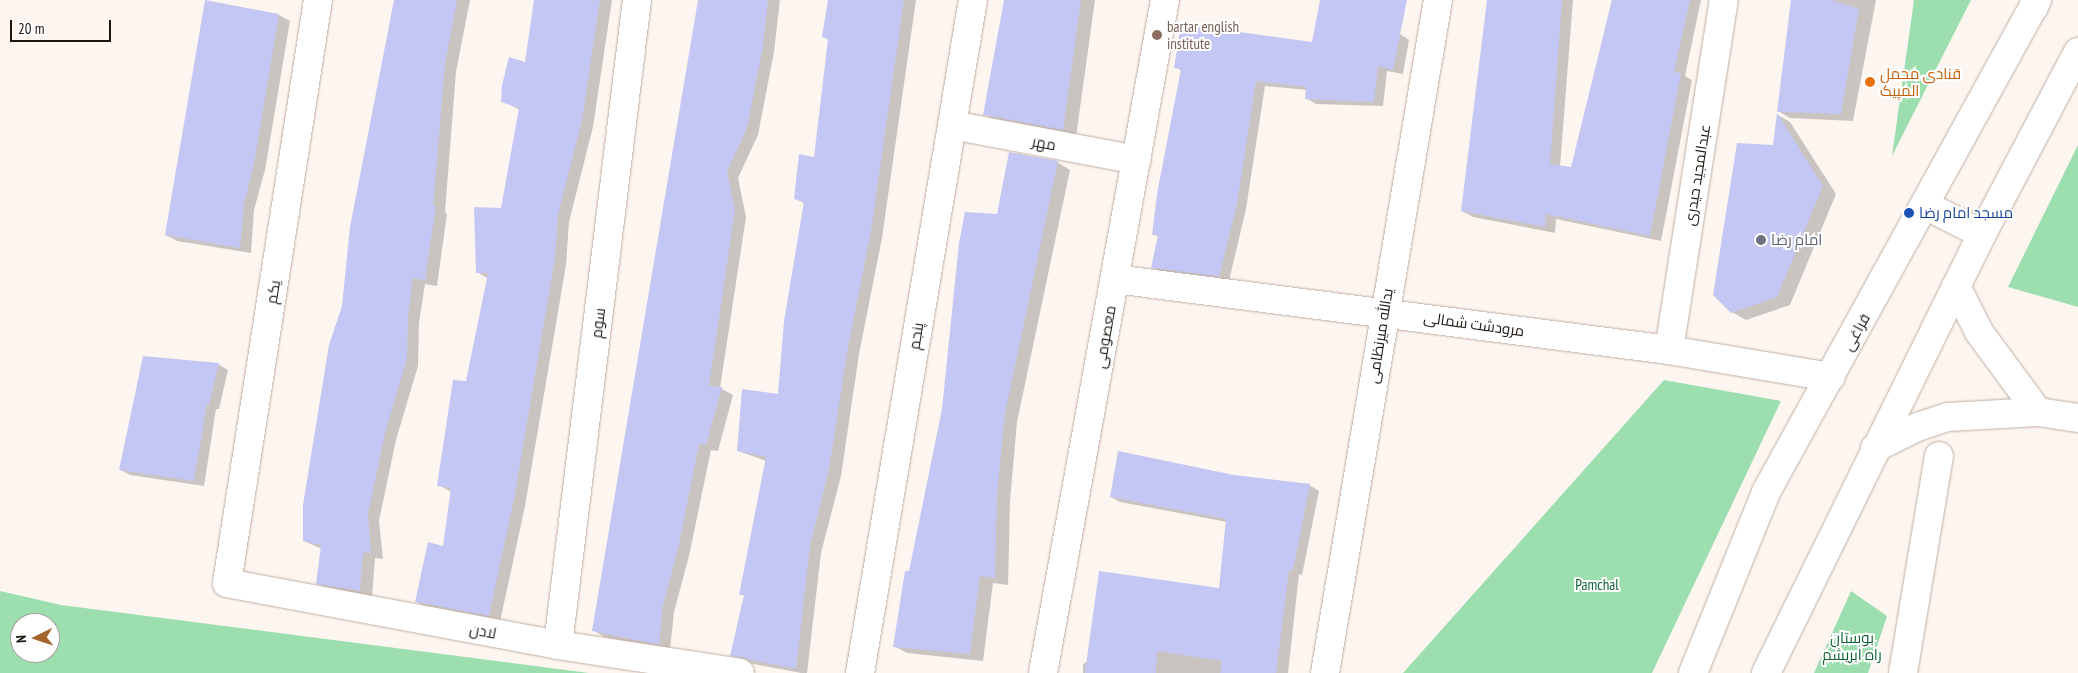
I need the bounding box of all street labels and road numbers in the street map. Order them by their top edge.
street label: عبدالمجید حیدری [1680,123,1714,227]
street label: مهر [1030,132,1058,154]
street label: یکم [262,279,284,305]
street label: یدالله میرنظامی [1364,287,1396,385]
street label: معصومی [1091,304,1119,370]
street label: سوم [587,307,609,339]
street label: مرودشت شمالی [1422,308,1526,340]
street label: فراغی [1838,310,1874,354]
street label: پنجم [905,321,927,351]
street label: لادن [468,620,498,642]

